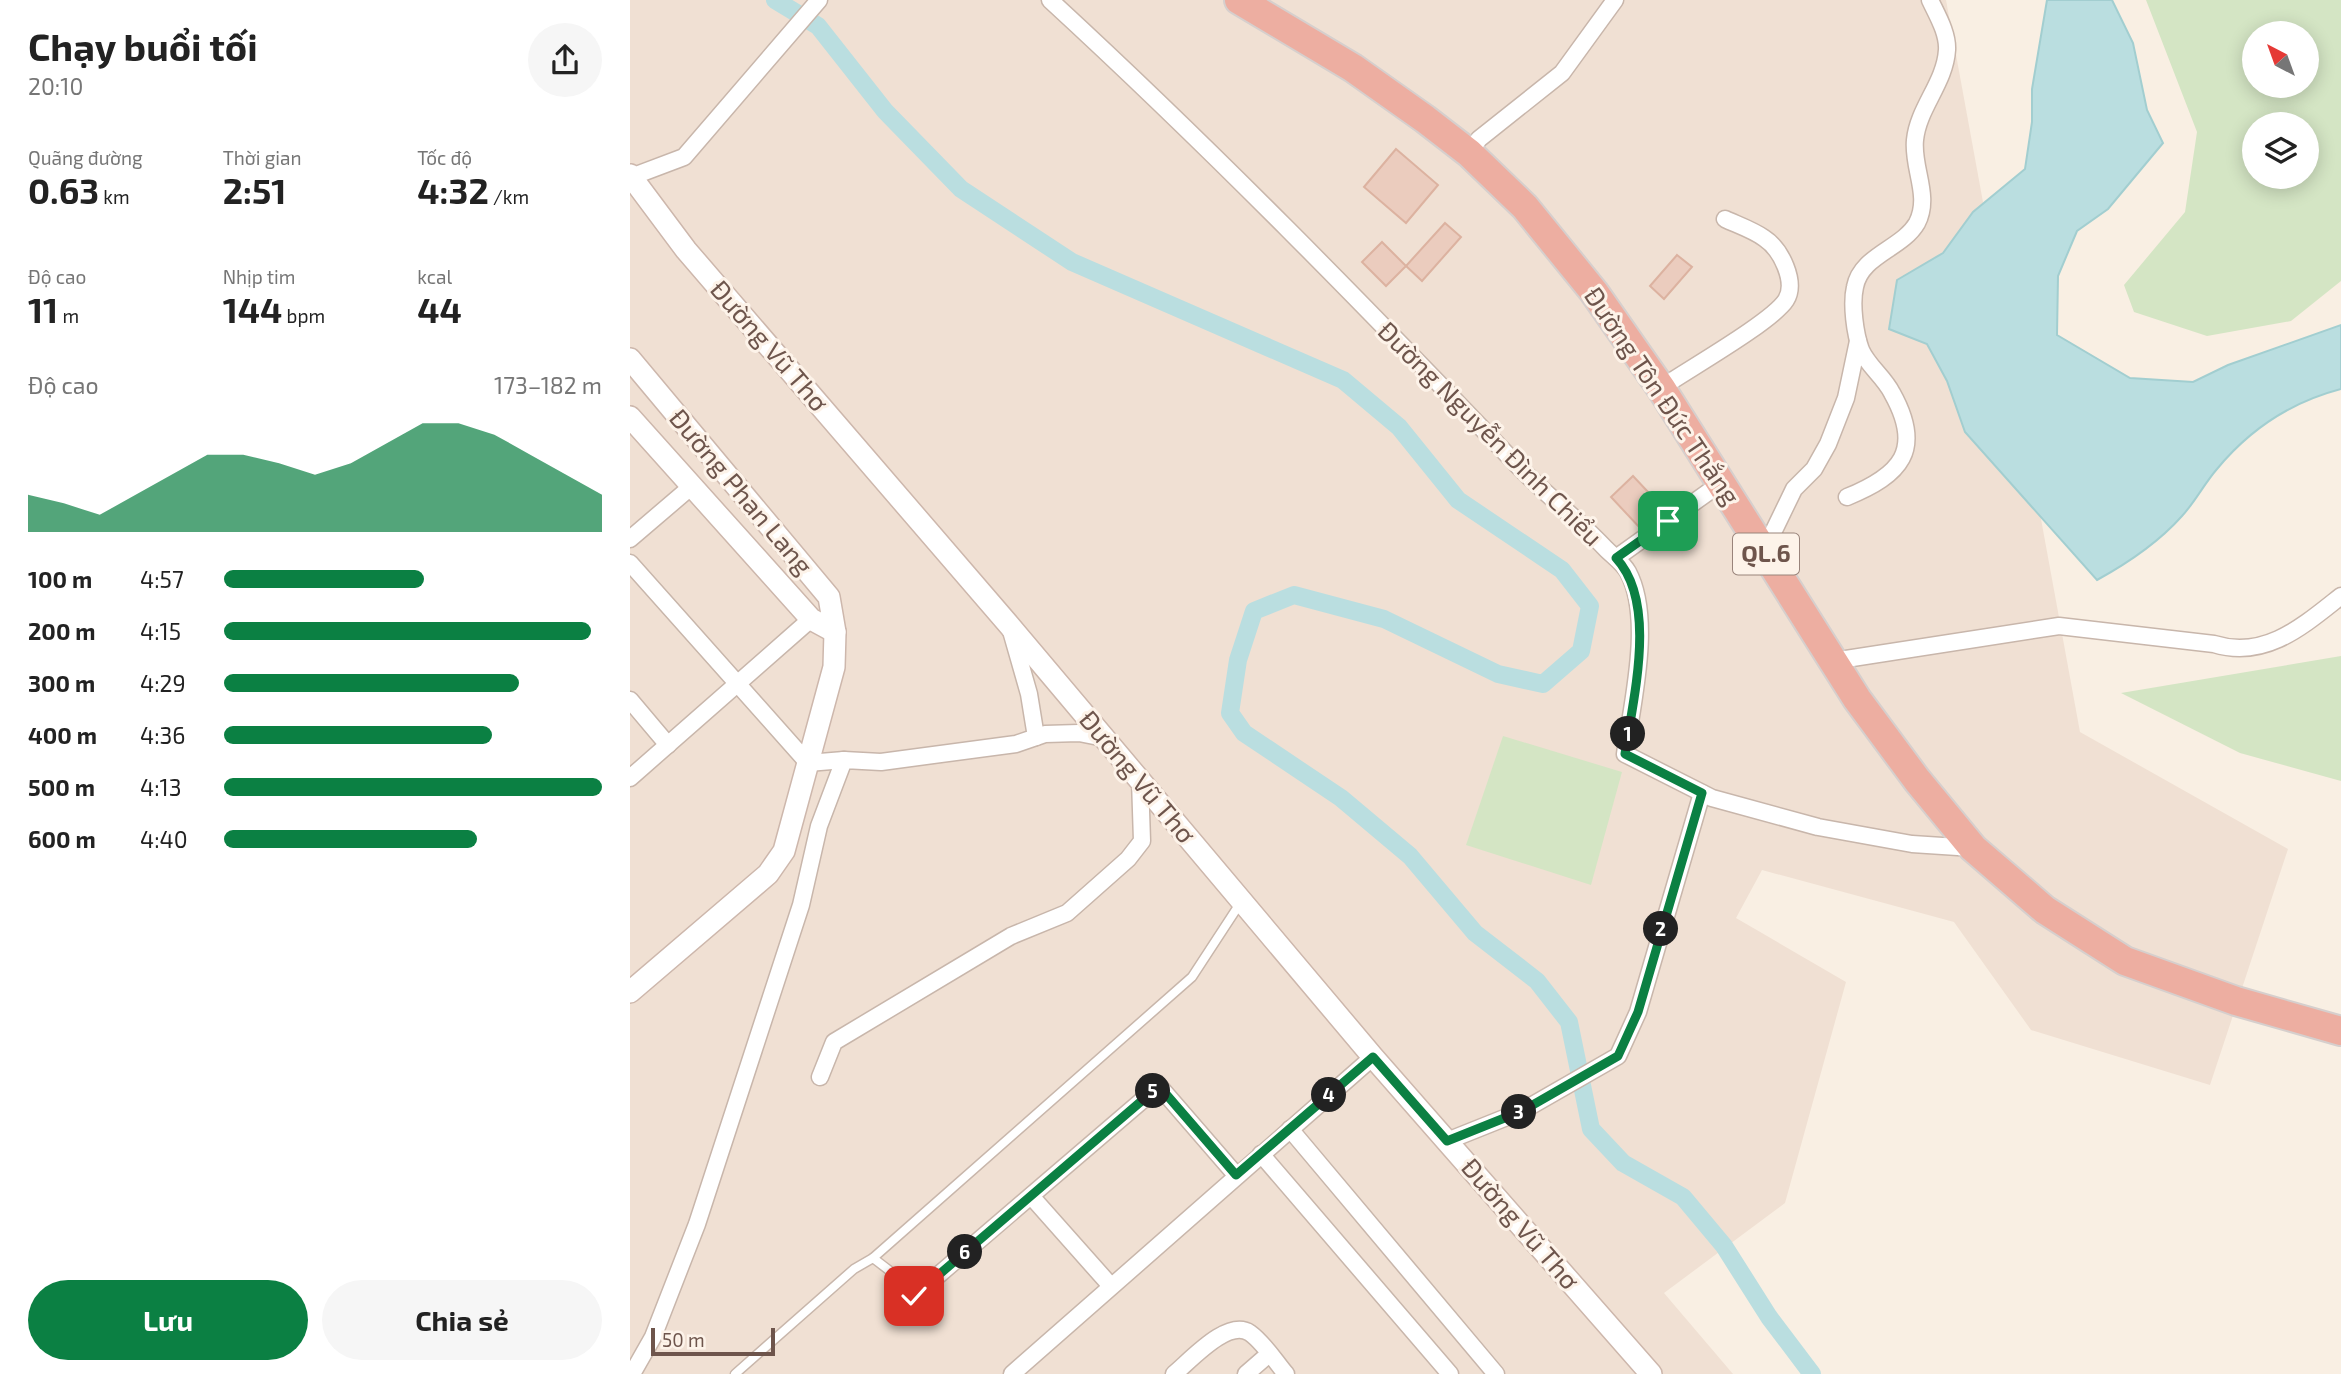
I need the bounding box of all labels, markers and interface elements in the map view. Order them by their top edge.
north arrow [2242,21,2319,98]
map controls [2242,21,2319,189]
text: Chạy buổi tối [28,23,258,69]
button: share [528,23,602,97]
text: 20:10 [28,72,83,100]
button: layers [2242,112,2319,189]
text: Quãng đường [28,146,143,169]
text: Thời gian [223,146,302,169]
text: Tốc độ [417,146,472,169]
text: 0.63 [28,169,99,211]
text: 2:51 [223,169,286,211]
text: 4:32 [417,169,489,211]
text: km [99,185,130,208]
text: /km [489,185,529,208]
text: Độ cao [28,265,86,288]
text: Nhịp tim [223,265,295,288]
text: kcal [417,265,452,288]
street label: Đường Vũ Thơ [705,273,836,417]
street label: Đường Tôn Đức Thắng [1579,281,1748,510]
text: 11 [28,288,58,330]
text: 144 [223,288,282,330]
text: 44 [417,288,462,330]
text: m [58,304,79,327]
text: bpm [282,304,325,327]
street label: Đường Nguyễn Đình Chiểu [1372,314,1610,552]
text: Độ cao [28,371,99,399]
text: 173–182 m [494,371,602,399]
street label: Đường Phan Lang [664,402,820,580]
pin [1638,491,1698,551]
icon: arrive [1649,502,1687,540]
road number: QL.6 [1733,534,1799,574]
text: 100 m [28,565,92,593]
text: 4:57 [140,565,184,593]
text: 200 m [28,617,96,645]
text: 4:15 [140,617,181,645]
text: 300 m [28,669,95,697]
text: 4:29 [140,669,186,697]
street label: Đường Vũ Thơ [1074,704,1203,849]
pin: 1 [1611,716,1646,752]
text: 400 m [28,721,97,749]
text: 4:36 [140,721,186,749]
text: 1 [1623,722,1632,745]
text: 500 m [28,773,95,801]
text: 4:13 [140,773,182,801]
text: 600 m [28,825,96,853]
text: 4:40 [140,825,188,853]
pin: 2 [1644,912,1678,946]
text: 2 [1655,917,1666,940]
pin: 5 [1135,1074,1170,1108]
pin: 4 [1312,1078,1346,1112]
text: 5 [1147,1079,1158,1102]
text: 4 [1322,1083,1335,1106]
pin: 3 [1502,1094,1536,1130]
text: 3 [1513,1100,1524,1123]
street label: Đường Vũ Thơ [1456,1151,1587,1295]
pin: 6 [948,1234,982,1270]
text: 6 [959,1240,970,1263]
pin [884,1266,944,1326]
icon: check [895,1277,933,1315]
button: Lưu [28,1280,308,1360]
button: Chia sẻ [322,1280,602,1360]
scale bar [651,1325,775,1357]
text: 50 m [662,1328,705,1351]

